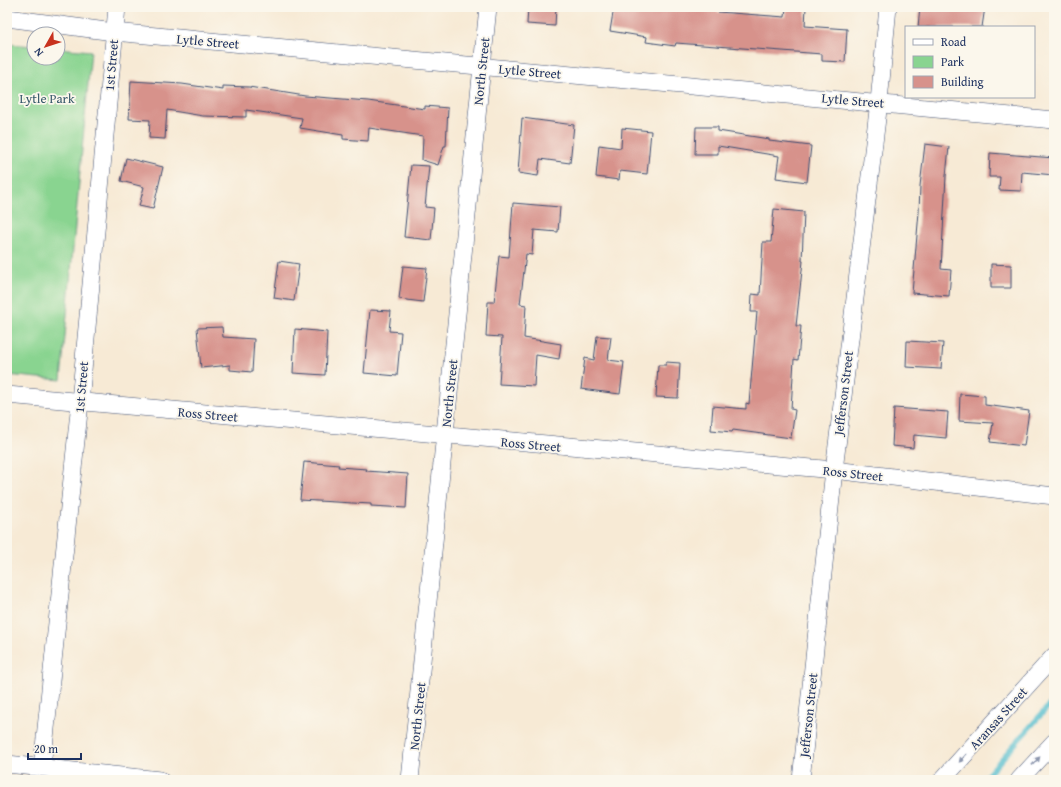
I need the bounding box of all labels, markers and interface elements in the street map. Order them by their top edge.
north arrow [26,26,66,66]
legend [905,26,1035,98]
street label: Lytle Street [176,29,241,54]
text: Road [941,33,967,50]
street label: North Street [468,36,495,106]
street label: 1st Street [100,38,123,92]
text: N [29,44,47,60]
text: Park [941,53,965,70]
street label: Lytle Street [498,59,563,84]
text: Building [941,73,984,90]
street label: Lytle Street [821,88,886,113]
park label: Lytle Park [19,89,75,108]
street label: Jefferson Street [829,349,858,438]
street label: North Street [436,358,463,428]
street label: 1st Street [70,360,93,414]
street label: Ross Street [177,402,239,427]
street label: Ross Street [500,432,562,457]
street label: Ross Street [822,461,884,486]
street label: Jefferson Street [794,671,822,760]
street label: North Street [404,681,431,751]
street label: Aransas Street [965,682,1032,754]
scale bar [28,735,81,761]
text: 20 m [34,740,58,757]
one-way arrow [958,752,967,763]
one-way arrow [1032,756,1041,766]

